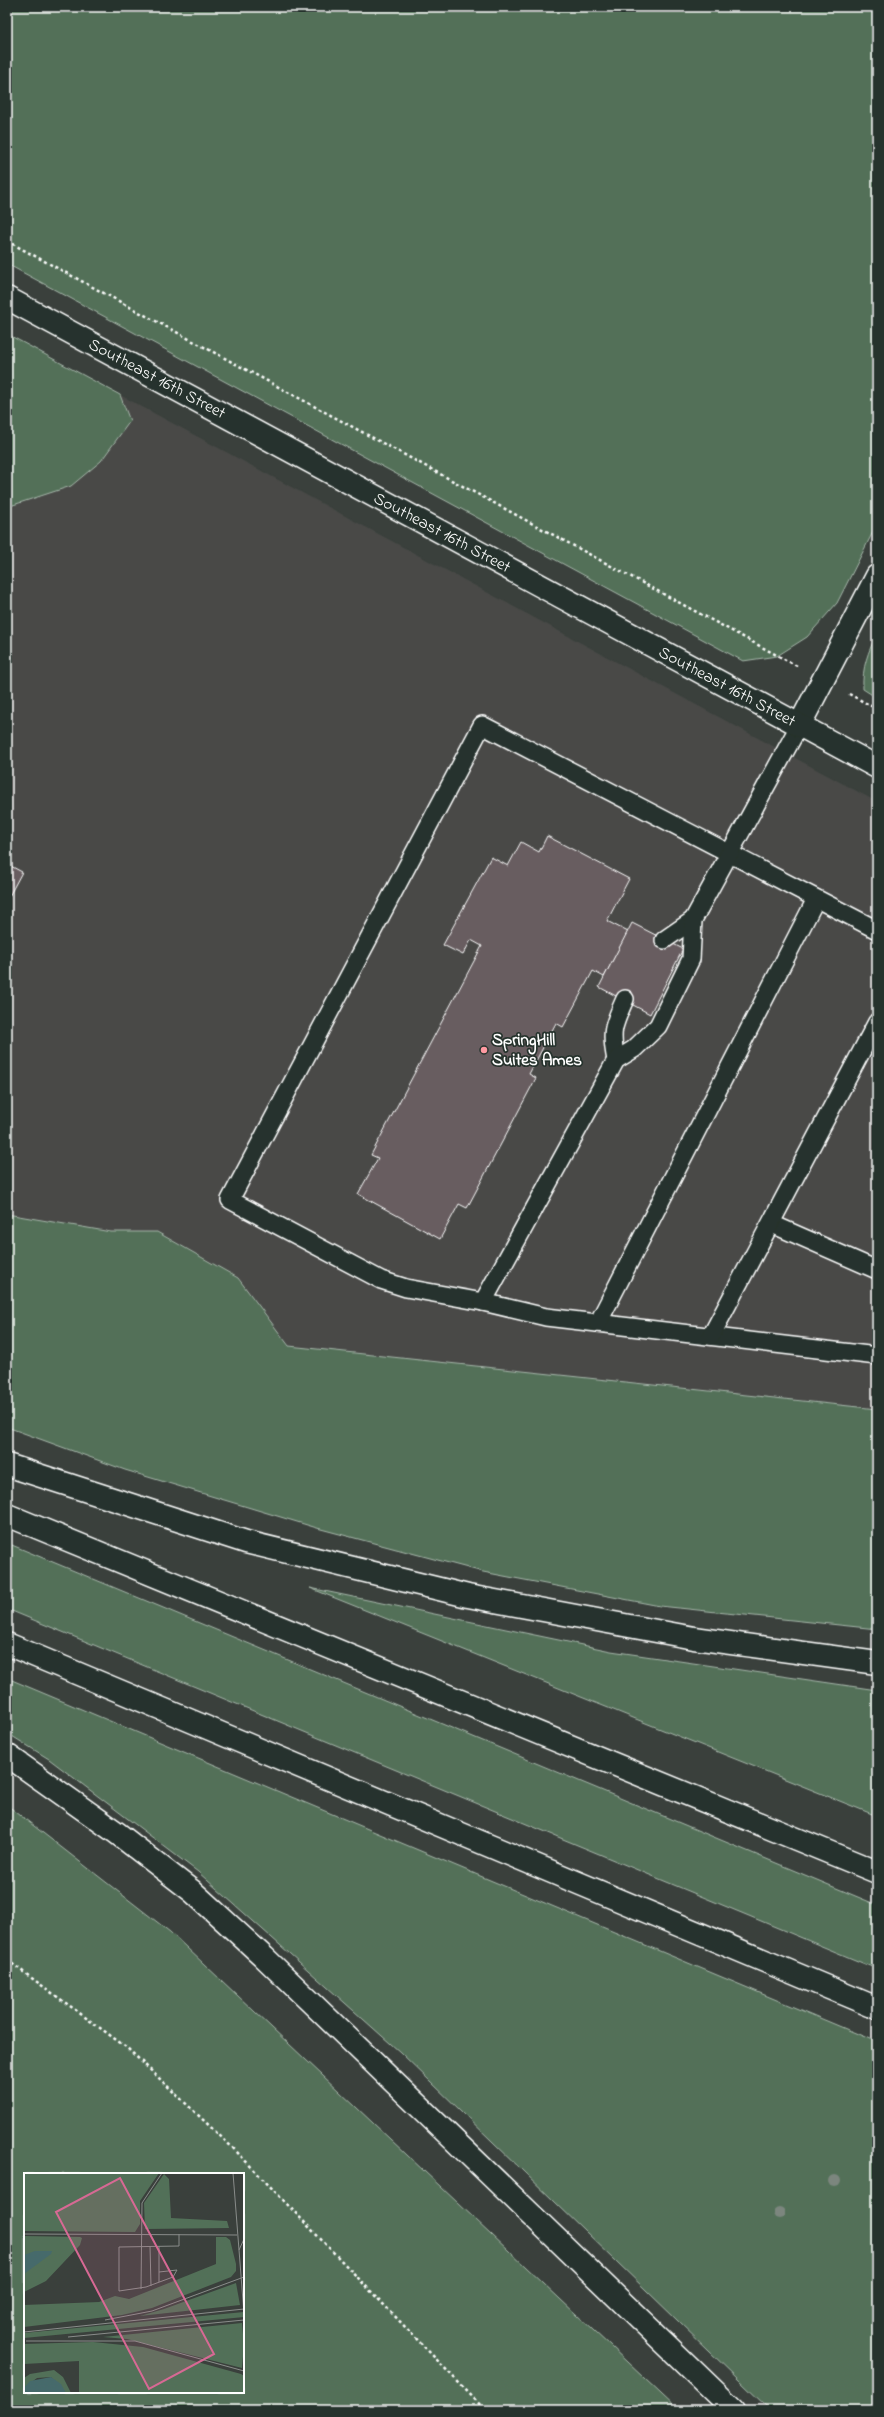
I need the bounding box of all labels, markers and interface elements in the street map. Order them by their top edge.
street label: Southeast 16th Street [84,332,230,426]
street label: Southeast 16th Street [369,486,515,580]
street label: Southeast 16th Street [654,640,800,734]
place label: SpringHill Suites Ames [492,1028,582,1073]
marker: SpringHill Suites Ames [479,1045,489,1055]
inset map [24,2173,244,2393]

